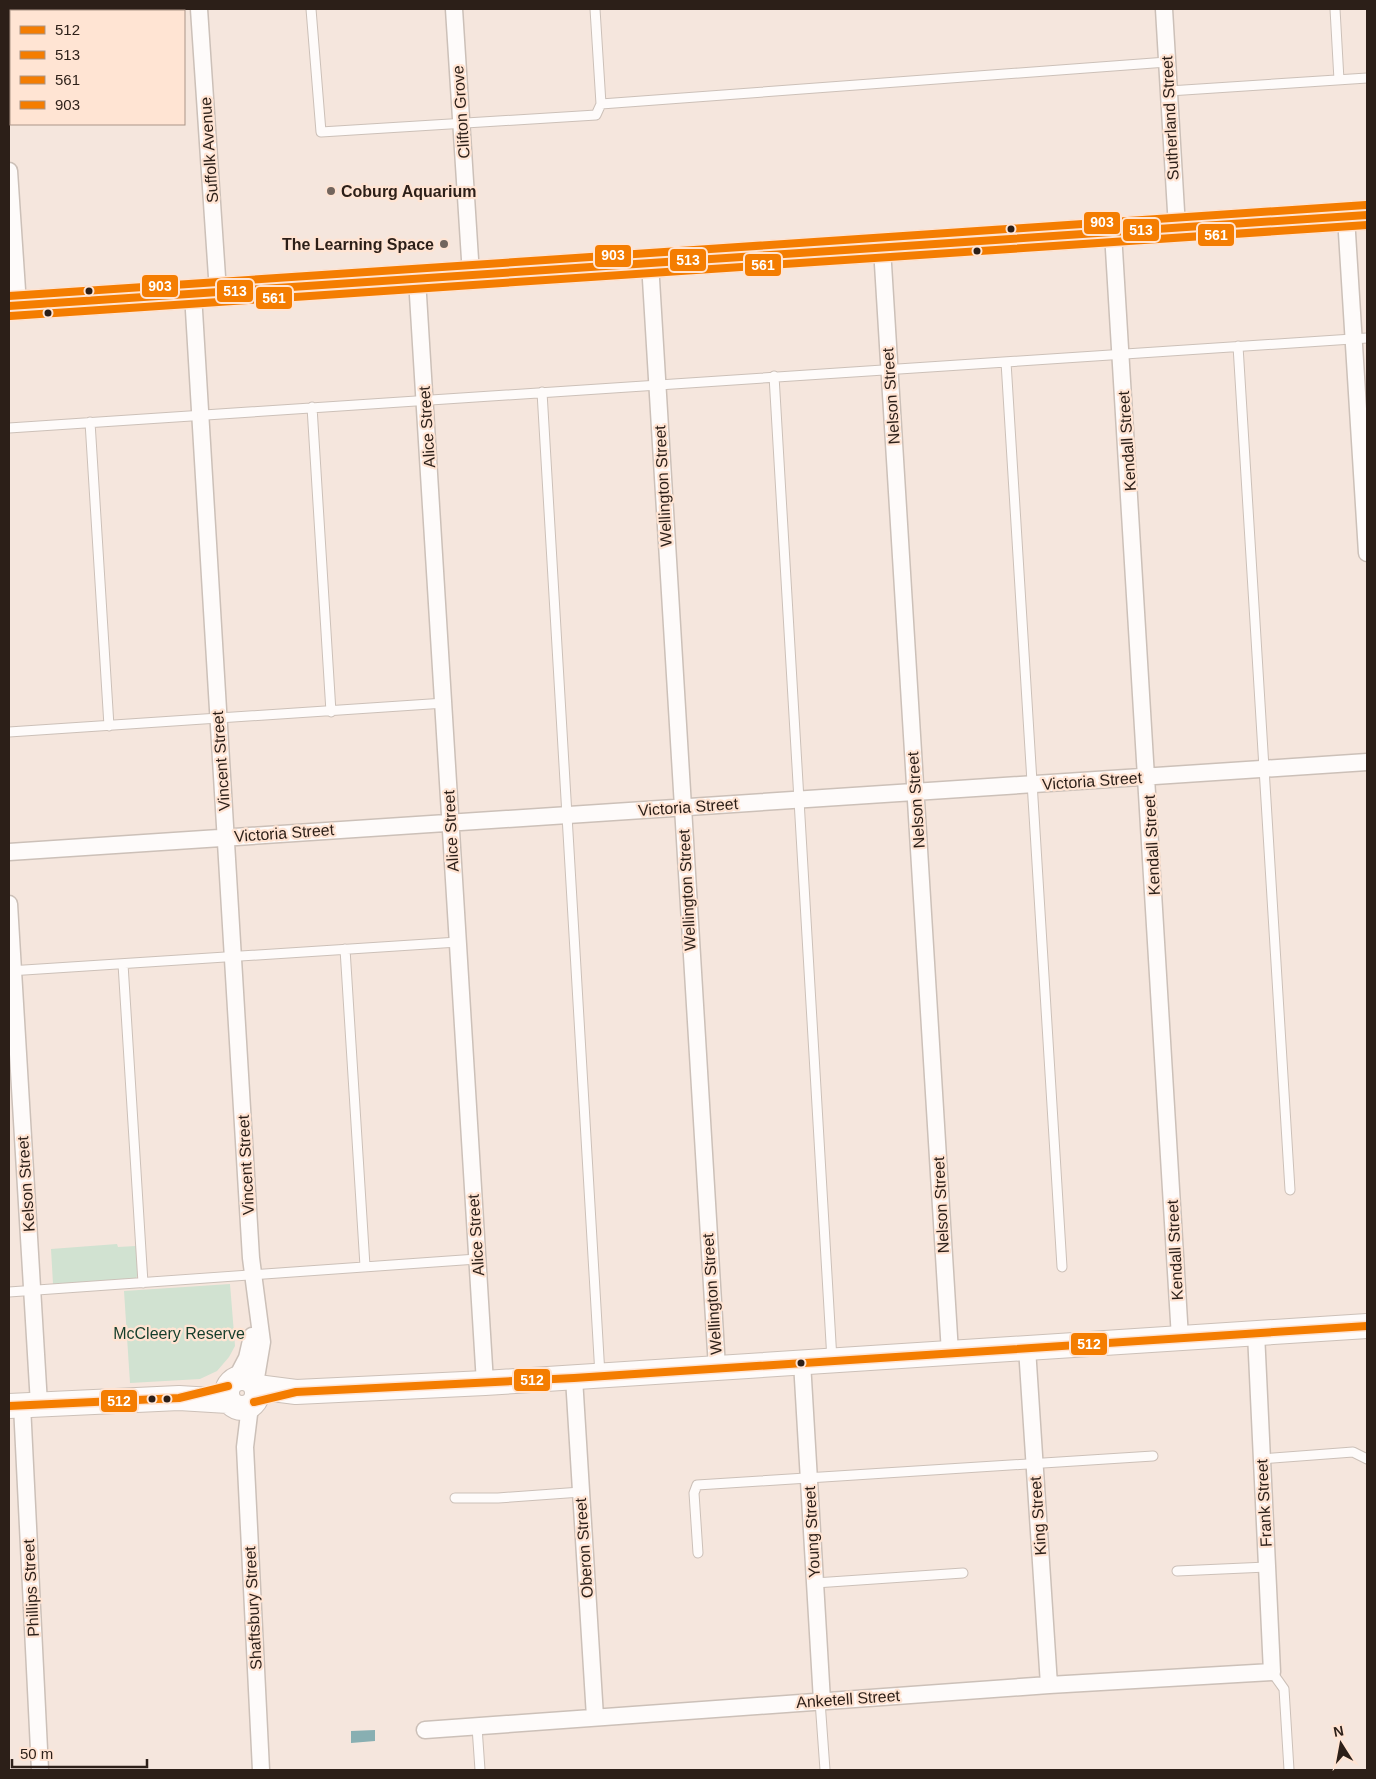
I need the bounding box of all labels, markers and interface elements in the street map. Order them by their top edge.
legend [10,10,185,125]
text: 512 [55,21,80,38]
text: 513 [55,46,80,63]
street label: Sutherland Street [1158,55,1182,181]
street label: Clifton Grove [449,65,473,159]
text: 561 [55,71,80,88]
text: 903 [55,96,80,113]
street label: Suffolk Avenue [197,96,221,204]
place label: Coburg Aquarium [341,183,476,200]
marker: Coburg Aquarium [325,185,337,197]
line badge: 903 [1083,211,1121,235]
text: 903 [1090,214,1114,230]
line badge: 513 [1122,218,1160,242]
text: 513 [1129,222,1153,238]
line badge: 561 [1197,223,1235,247]
unlabelled marker [1006,224,1016,234]
text: 561 [1204,227,1228,243]
place label: The Learning Space [282,236,434,253]
marker: The Learning Space [438,238,450,250]
line badge: 903 [594,244,632,268]
unlabelled marker [972,246,982,256]
text: 903 [601,247,625,263]
line badge: 513 [669,248,707,272]
text: 513 [676,252,700,268]
line badge: 561 [744,253,782,277]
text: 561 [751,257,775,273]
line badge: 903 [141,274,179,298]
text: 903 [148,278,172,294]
line badge: 513 [216,279,254,303]
text: 513 [223,283,247,299]
unlabelled marker [84,286,94,296]
line badge: 561 [255,286,293,310]
text: 561 [262,290,286,306]
unlabelled marker [43,308,53,318]
street label: Nelson Street [879,347,903,445]
street label: Alice Street [416,385,438,468]
street label: Kendall Street [1115,390,1139,492]
street label: Wellington Street [651,424,675,547]
street label: Vincent Street [209,710,233,812]
street label: Nelson Street [904,751,928,849]
street label: Victoria Street [1041,769,1143,793]
street label: Alice Street [440,789,462,872]
street label: Kendall Street [1141,794,1163,896]
street label: Victoria Street [637,795,739,819]
street label: Victoria Street [233,821,335,845]
street label: Wellington Street [675,828,699,951]
street label: Vincent Street [235,1114,257,1215]
street label: Kelson Street [14,1135,38,1233]
street label: Nelson Street [930,1156,952,1254]
street label: Alice Street [465,1193,487,1276]
street label: Kendall Street [1164,1199,1186,1301]
street label: Wellington Street [699,1232,725,1355]
park label: McCleery Reserve [113,1325,245,1342]
line badge: 512 [1070,1332,1108,1356]
text: 512 [1077,1336,1101,1352]
unlabelled marker [796,1358,806,1368]
line badge: 512 [513,1368,551,1392]
text: 512 [520,1372,544,1388]
line badge: 512 [100,1389,138,1413]
text: 512 [107,1393,131,1409]
unlabelled marker [147,1394,157,1404]
unlabelled marker [162,1394,172,1404]
street label: Frank Street [1253,1458,1275,1547]
street label: King Street [1027,1475,1049,1556]
street label: Young Street [801,1485,823,1578]
street label: Oberon Street [572,1497,596,1599]
street label: Phillips Street [20,1538,42,1637]
street label: Shaftsbury Street [241,1545,265,1670]
street label: Anketell Street [796,1687,901,1711]
north arrow [1316,1719,1366,1769]
text: N [1332,1722,1345,1740]
scale bar [12,1736,148,1768]
text: 50 m [20,1745,53,1762]

